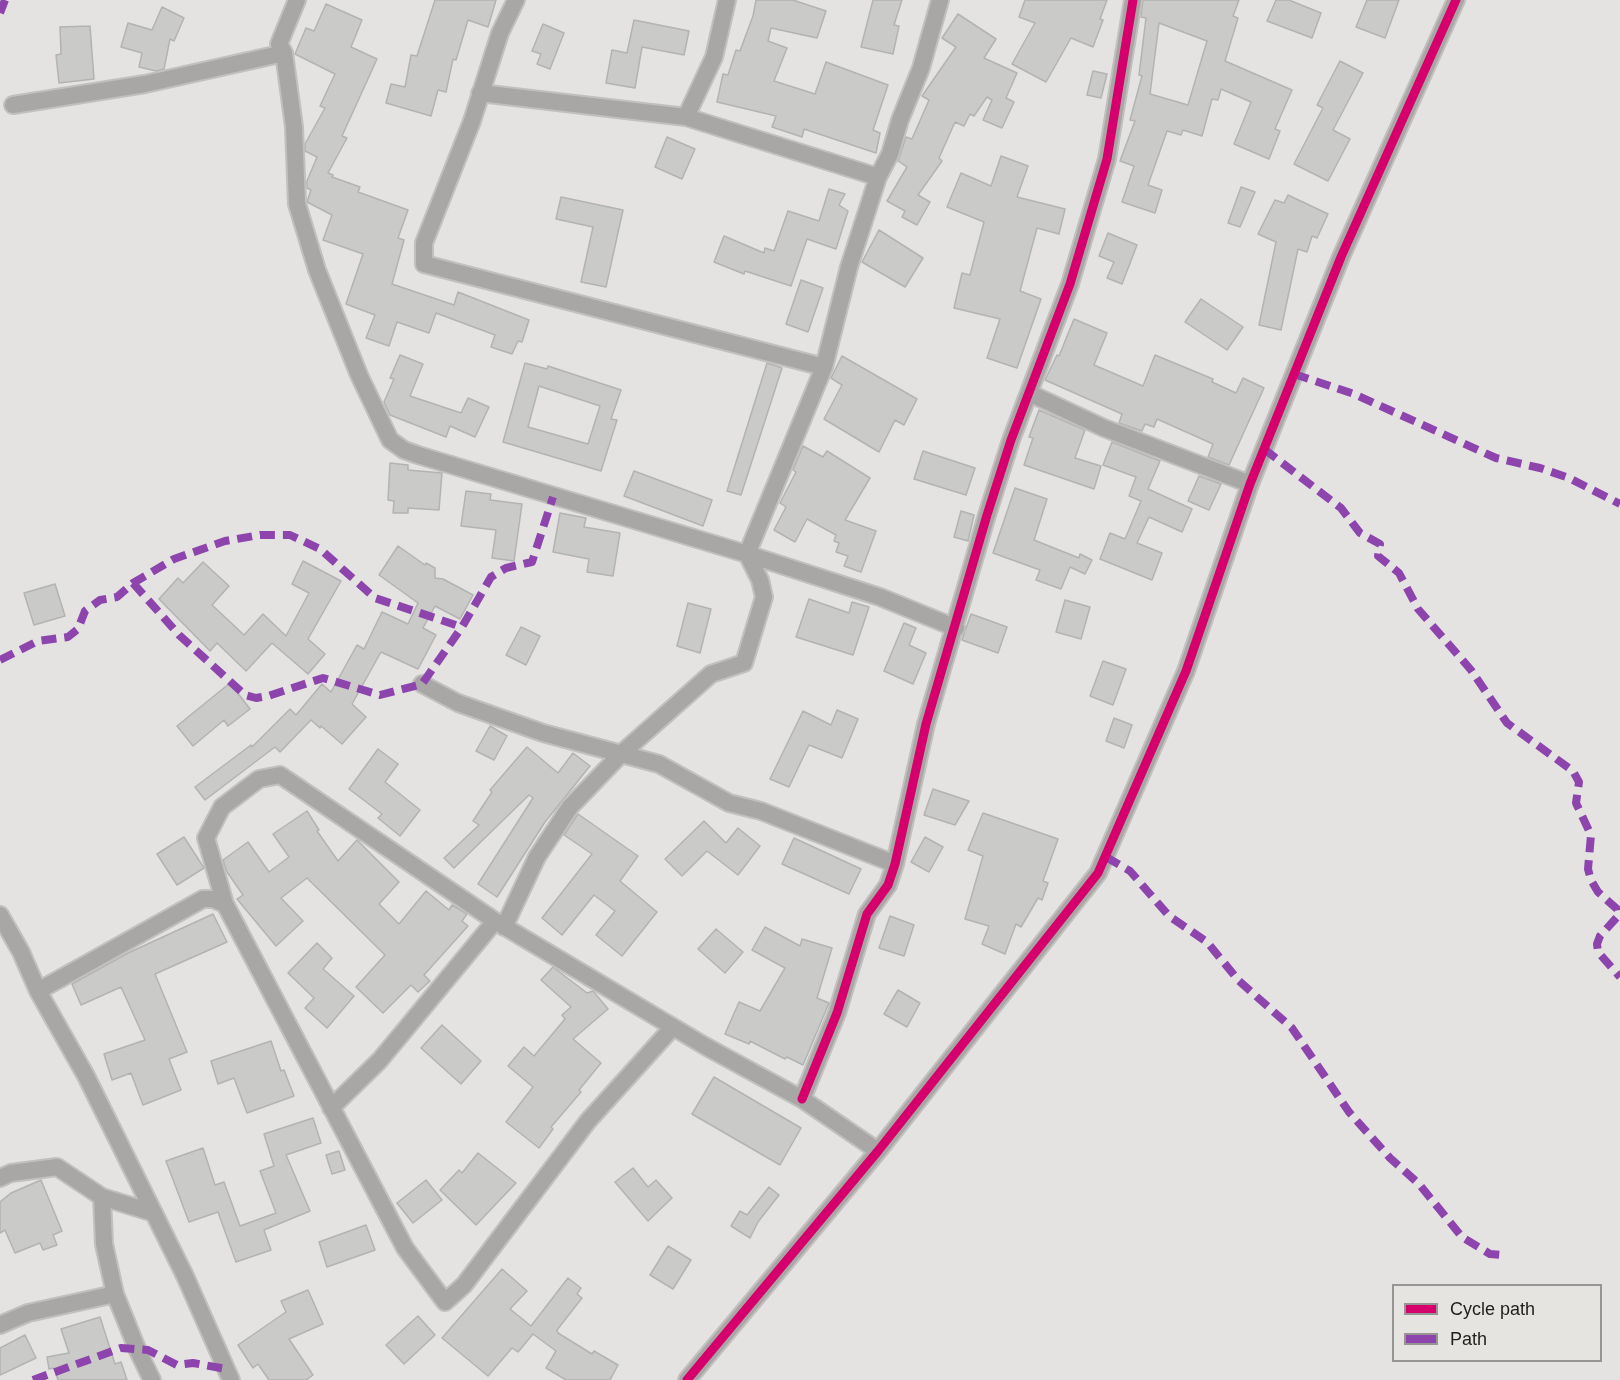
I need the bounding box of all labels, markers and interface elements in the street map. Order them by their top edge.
legend [1392,1284,1602,1362]
text: Cycle path [1450,1299,1535,1319]
text: Path [1450,1329,1487,1349]

